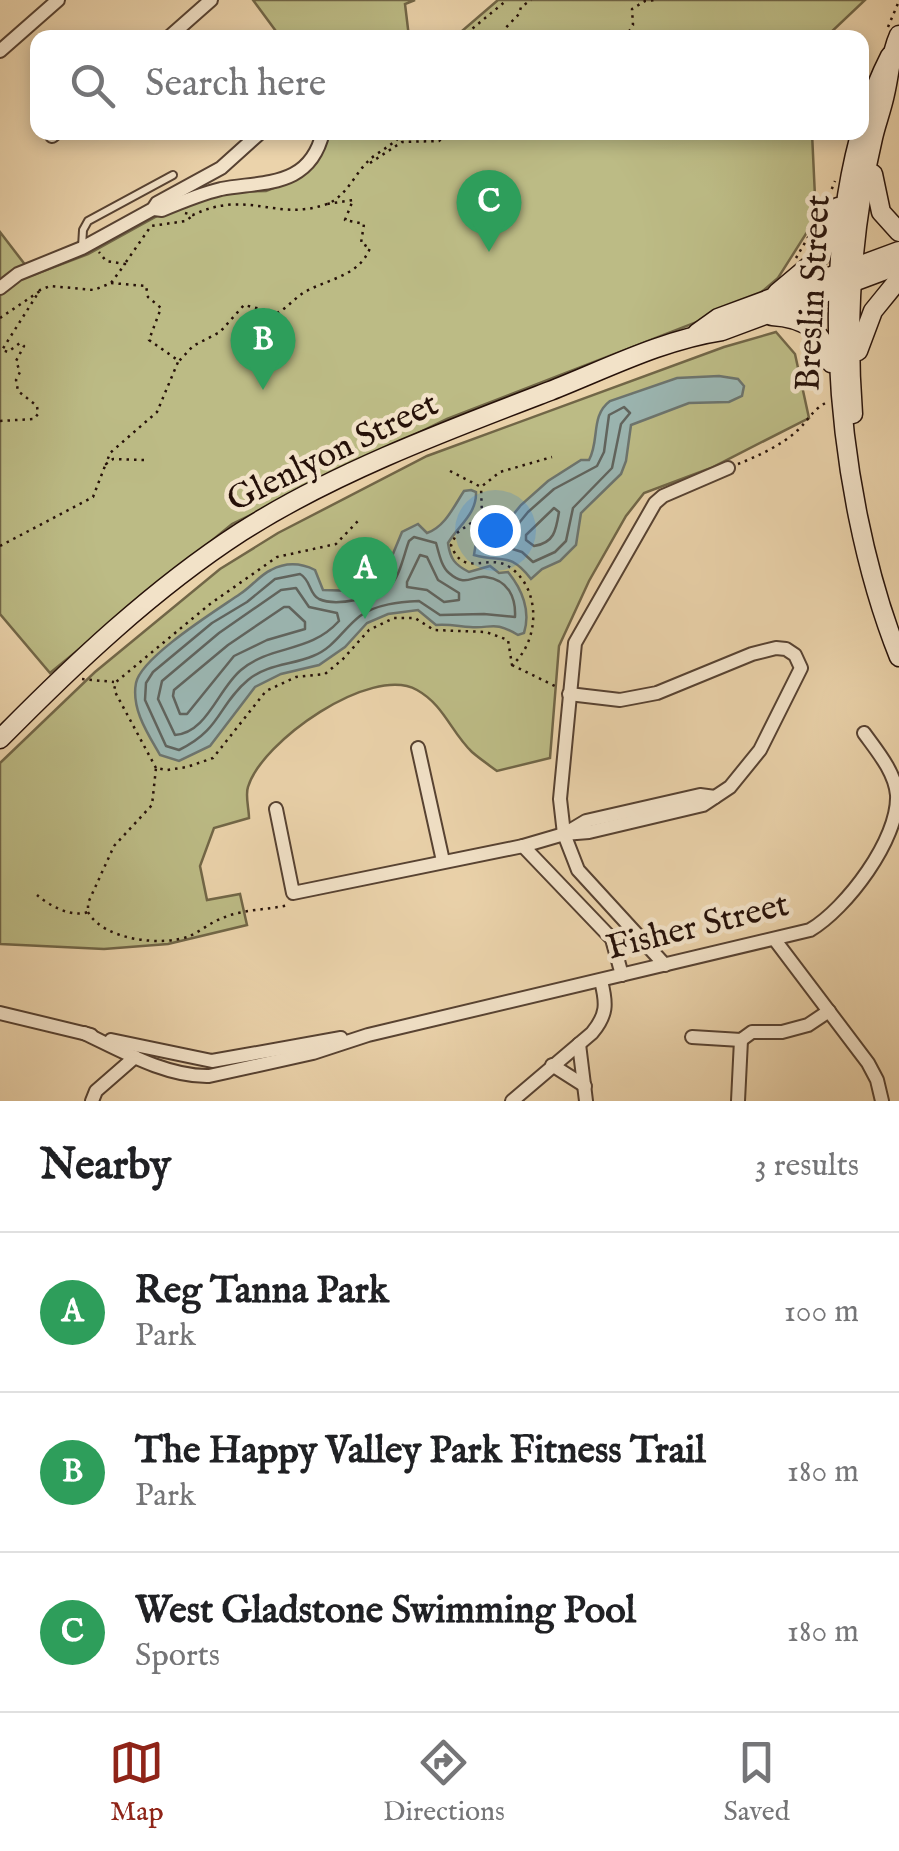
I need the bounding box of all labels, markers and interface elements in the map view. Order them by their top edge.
search box [30,30,869,140]
icon: search [65,58,120,113]
text: Search here [145,61,326,109]
pin: C [456,170,522,252]
street label: Breslin Street [786,194,842,392]
pin: B [230,308,296,390]
street label: Glenlyon Street [220,382,446,524]
your location [470,505,521,556]
pin: A [332,536,398,619]
street label: Fisher Street [602,883,794,971]
text: Nearby [40,1140,171,1193]
text: 3 results [755,1146,859,1187]
text: Reg Tanna Park [135,1268,389,1316]
text: A [62,1292,83,1333]
text: 100 m [784,1292,859,1333]
text: Park [135,1316,196,1357]
text: The Happy Valley Park Fitness Trail [135,1428,706,1476]
text: B [62,1452,83,1493]
text: 180 m [787,1452,859,1493]
text: Park [135,1476,196,1517]
text: West Gladstone Swimming Pool [135,1588,636,1636]
text: C [61,1612,84,1653]
text: 180 m [787,1612,859,1653]
text: Sports [135,1636,220,1677]
tab: Map [109,1735,164,1830]
tab: Directions [383,1735,505,1830]
tab: Saved [723,1735,790,1830]

